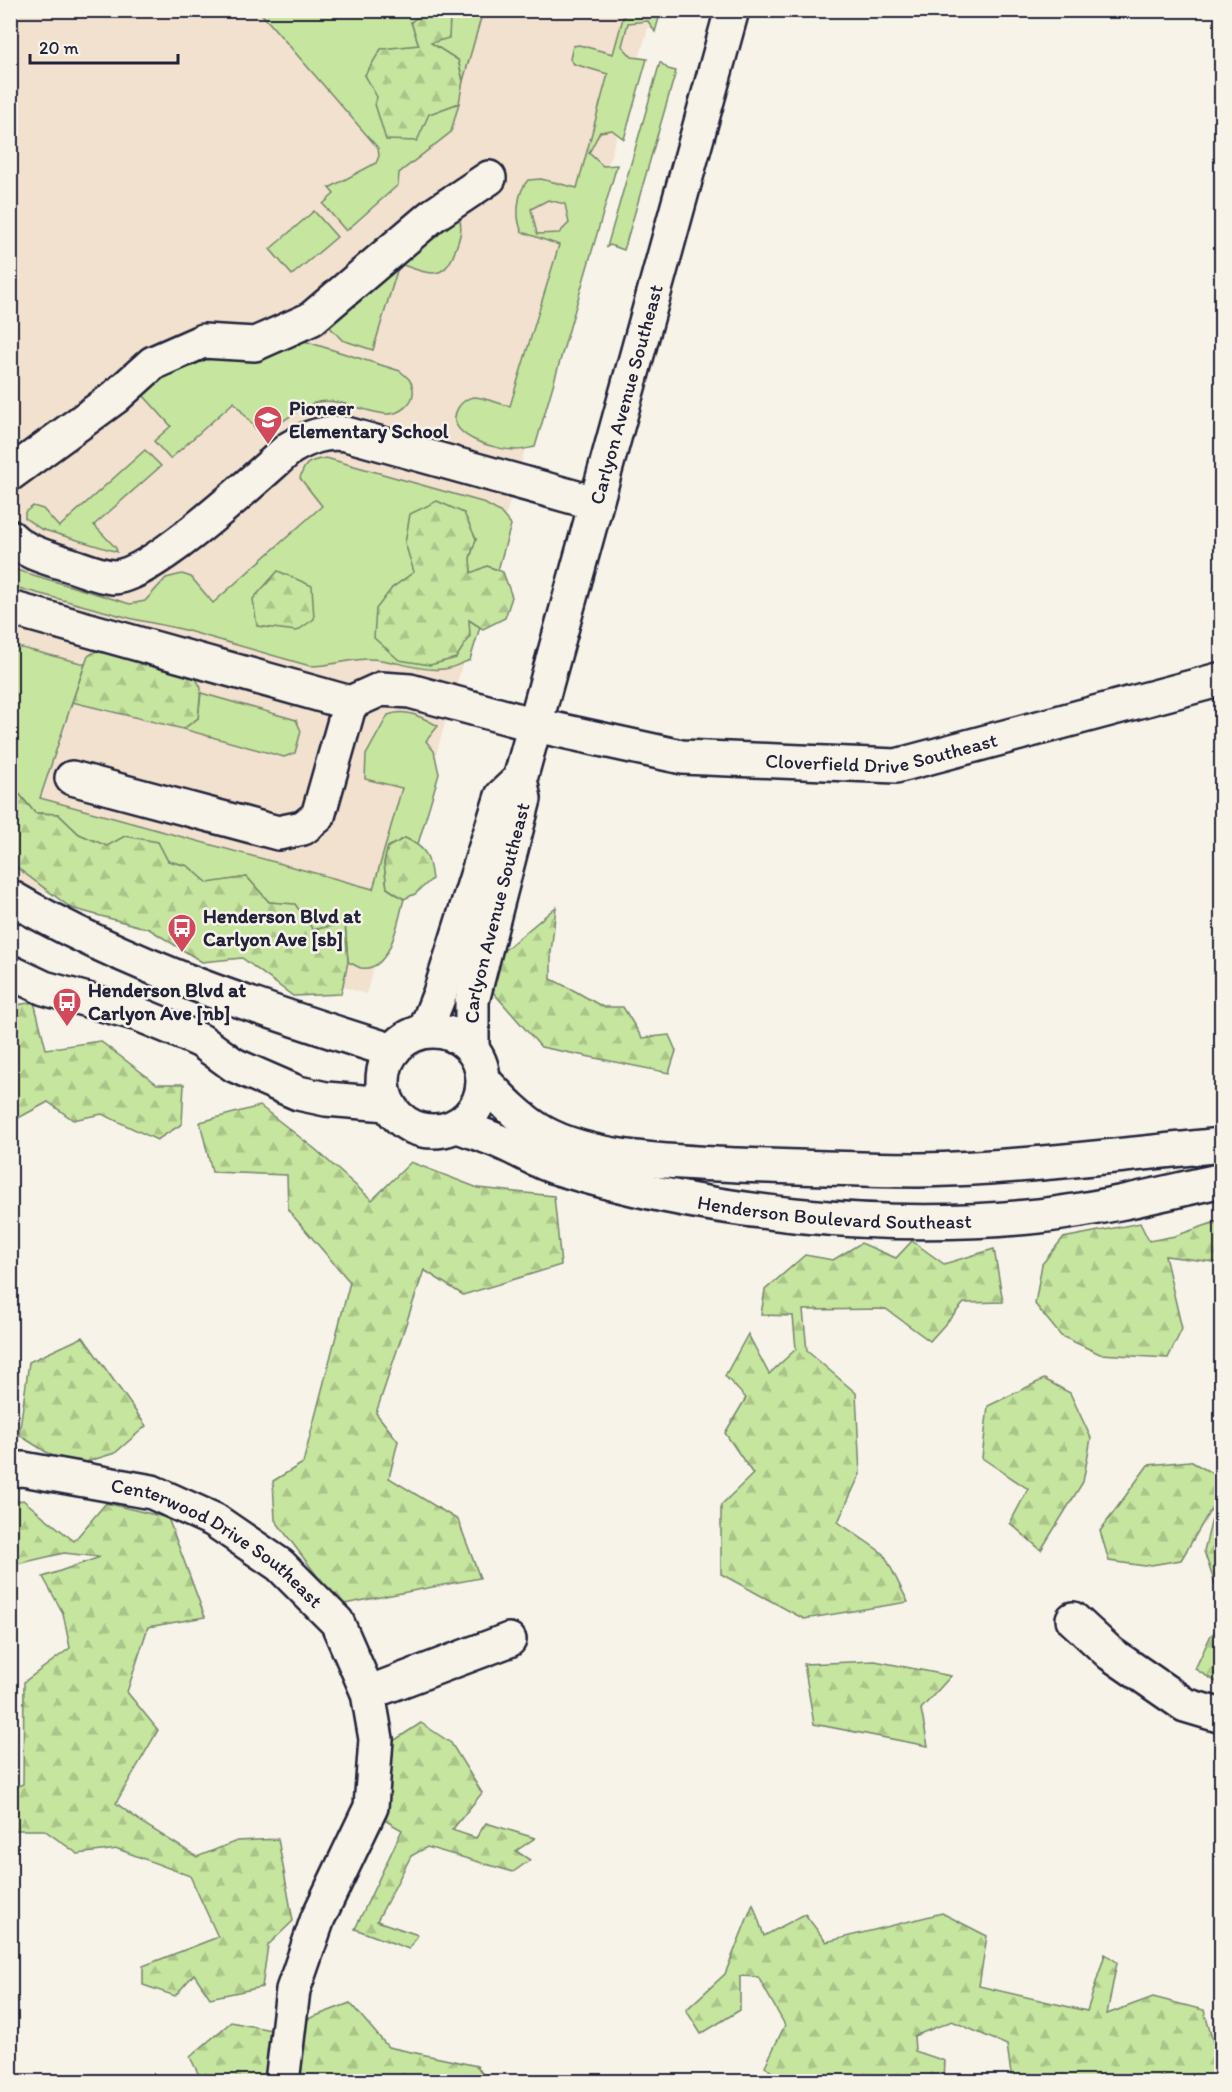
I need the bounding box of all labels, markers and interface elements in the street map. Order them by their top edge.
scale bar [30,27,178,65]
text: 20 m [39,37,79,59]
street label: Carlyon Avenue Southeast [584,282,668,507]
place label: Pioneer Elementary School [289,396,449,444]
school or university icon: Pioneer Elementary School [252,404,284,446]
street label: Cloverfield Drive Southeast [765,727,1000,778]
street label: Carlyon Avenue Southeast [460,800,535,1024]
place label: Henderson Blvd at Carlyon Ave [sb] [203,904,361,952]
bus stop icon: Henderson Blvd at Carlyon Ave [sb] [166,912,198,954]
place label: Henderson Blvd at Carlyon Ave [nb] [88,978,246,1026]
bus stop icon: Henderson Blvd at Carlyon Ave [nb] [51,986,83,1028]
street label: Henderson Boulevard Southeast [696,1190,972,1234]
street label: Centerwood Drive Southeast [109,1473,328,1613]

